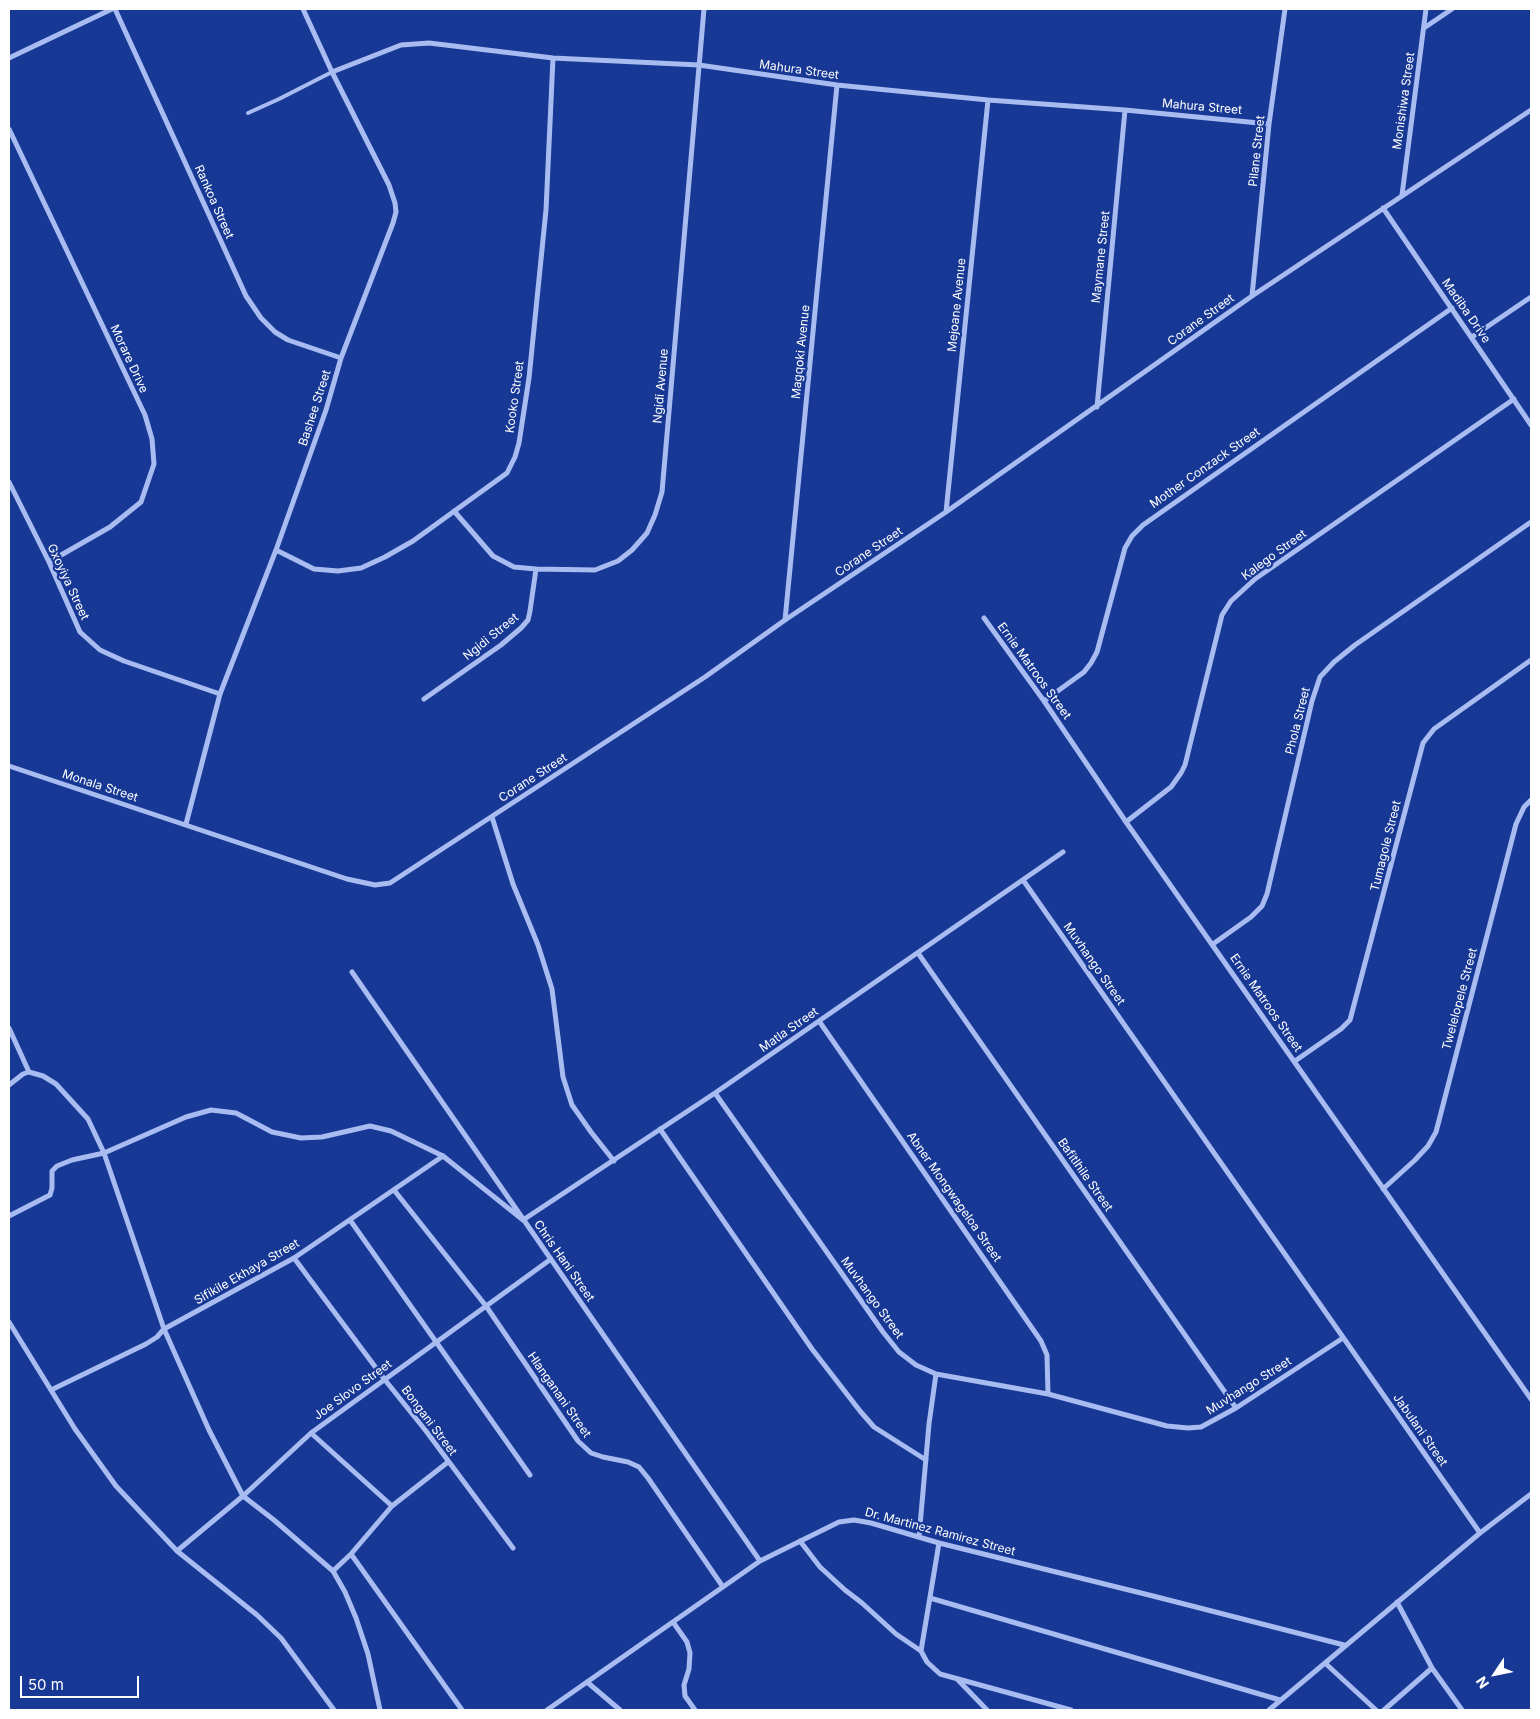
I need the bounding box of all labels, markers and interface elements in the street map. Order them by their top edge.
street label: Monishiwa Street [1390,51,1418,151]
street label: Mahura Street [758,57,840,83]
street label: Mahura Street [1161,96,1243,118]
street label: Pilane Street [1246,115,1268,187]
street label: Rankoa Street [191,163,237,241]
street label: Maymane Street [1089,210,1113,304]
street label: Mejoane Avenue [945,257,969,353]
street label: Madiba Drive [1439,276,1493,346]
street label: Corane Street [1165,291,1237,349]
street label: Magqoki Avenue [789,304,813,400]
street label: Morare Drive [107,323,151,395]
street label: Ngidi Avenue [651,348,671,424]
street label: Kooko Street [503,360,527,434]
street label: Bashee Street [296,368,334,448]
street label: Mother Conzack Street [1147,425,1263,511]
street label: Corane Street [832,524,906,580]
street label: Kalego Street [1239,527,1309,583]
street label: Gxoyiya Street [44,542,92,622]
street label: Ngidi Street [461,610,521,664]
street label: Ernie Matroos Street [994,620,1074,722]
street label: Phola Street [1283,686,1313,756]
street label: Corane Street [496,751,570,805]
street label: Monala Street [60,767,140,805]
street label: Tumagole Street [1368,799,1404,893]
street label: Muvhango Street [1060,920,1128,1008]
street label: Twelelopele Street [1439,946,1481,1052]
street label: Ernie Matroos Street [1227,951,1305,1055]
street label: Matla Street [757,1004,821,1056]
street label: Abner Mongwageloa Street [904,1129,1004,1265]
street label: Bafitlhile Street [1054,1136,1116,1214]
street label: Chris Hani Street [531,1218,597,1304]
street label: Sifikile Ekhaya Street [192,1236,302,1308]
street label: Muvhango Street [838,1254,906,1342]
street label: Hlanganani Street [524,1350,594,1440]
street label: Muvhango Street [1204,1354,1294,1418]
street label: Joe Slovo Street [311,1357,395,1423]
street label: Bongani Street [398,1383,460,1459]
street label: Jabulani Street [1390,1391,1450,1469]
street label: Dr. Martinez Ramirez Street [863,1505,1017,1559]
north arrow [1470,1649,1520,1699]
scale bar [22,1666,141,1698]
text: N [1472,1673,1492,1692]
text: 50 m [28,1675,64,1694]

